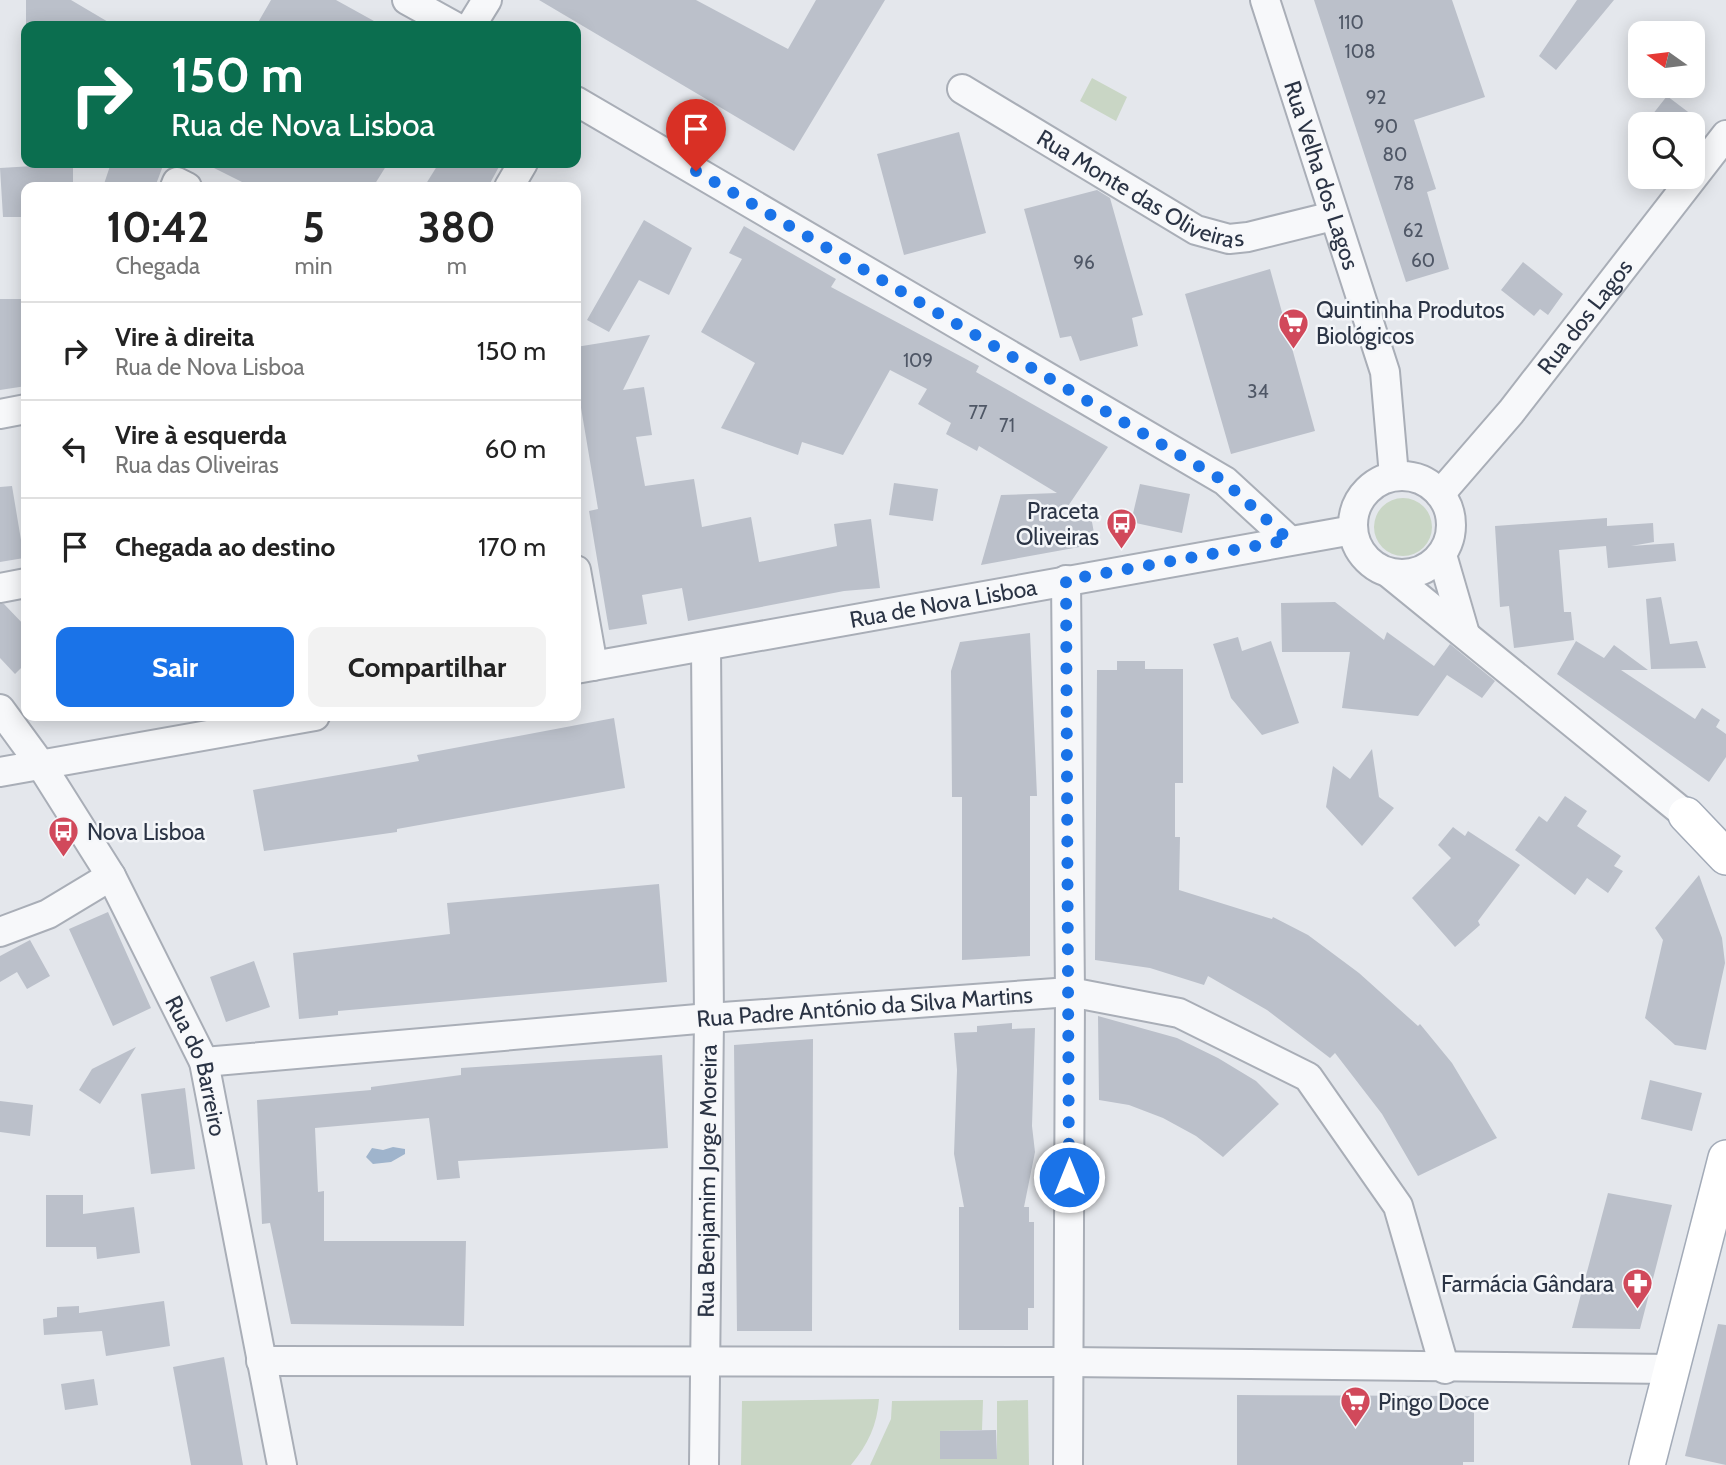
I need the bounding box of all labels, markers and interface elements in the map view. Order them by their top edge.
house number: 110 [1338,11,1364,34]
north arrow [1628,21,1704,98]
map controls [1628,21,1705,189]
house number: 108 [1345,40,1375,63]
text: 150 m [171,45,304,104]
icon: right [56,49,147,140]
street label: Rua Velha dos Lagos [1278,77,1365,273]
house number: 92 [1366,86,1386,109]
pin [666,99,726,171]
text: Rua de Nova Lisboa [171,105,435,144]
icon: arrive [677,110,715,148]
button: search [1628,112,1705,189]
house number: 90 [1374,115,1398,138]
street label: Rua Monte das Oliveiras [1032,123,1245,254]
house number: 80 [1383,143,1407,166]
house number: 78 [1393,172,1415,195]
text: 10:42 [106,201,209,253]
text: 5 [302,201,325,253]
text: 380 [418,201,496,253]
house number: 62 [1403,219,1423,242]
house number: 60 [1411,249,1435,272]
house number: 96 [1073,251,1095,274]
text: Chegada [115,252,200,280]
text: min [295,252,333,280]
text: m [447,252,467,280]
street label: Rua dos Lagos [1531,254,1638,380]
place label: Quintinha Produtos Biológicos [1316,296,1505,350]
supermarket icon: Quintinha Produtos Biológicos [1276,306,1310,350]
text: Vire à direita [115,321,255,353]
icon: right [56,332,94,370]
text: 150 m [477,335,546,367]
house number: 109 [903,349,933,372]
text: Rua de Nova Lisboa [115,353,305,381]
house number: 34 [1247,380,1269,403]
house number: 77 [968,401,988,424]
house number: 71 [999,414,1015,437]
text: Vire à esquerda [115,419,287,451]
icon: left [56,430,94,468]
text: 60 m [484,433,546,465]
text: Rua das Oliveiras [115,451,279,479]
place label: Praceta Oliveiras [1016,497,1099,551]
bus stop icon: Praceta Oliveiras [1105,507,1139,551]
icon: arrive [56,528,94,566]
text: Chegada ao destino [115,531,335,563]
text: 170 m [478,531,546,563]
street label: Rua de Nova Lisboa [847,573,1039,634]
button: Sair [56,627,294,707]
button: Compartilhar [308,627,546,707]
bus stop icon: Nova Lisboa [47,815,81,859]
place label: Nova Lisboa [87,818,205,846]
street label: Rua Padre António da Silva Martins [695,981,1034,1033]
street label: Rua do Barreiro [159,991,232,1139]
street label: Rua Benjamim Jorge Moreira [692,1044,723,1318]
position arrow [1032,1140,1106,1214]
pharmacy icon: Farmácia Gândara [1620,1267,1654,1311]
place label: Farmácia Gândara [1441,1270,1614,1298]
supermarket icon: Pingo Doce [1338,1385,1372,1429]
place label: Pingo Doce [1378,1388,1490,1416]

